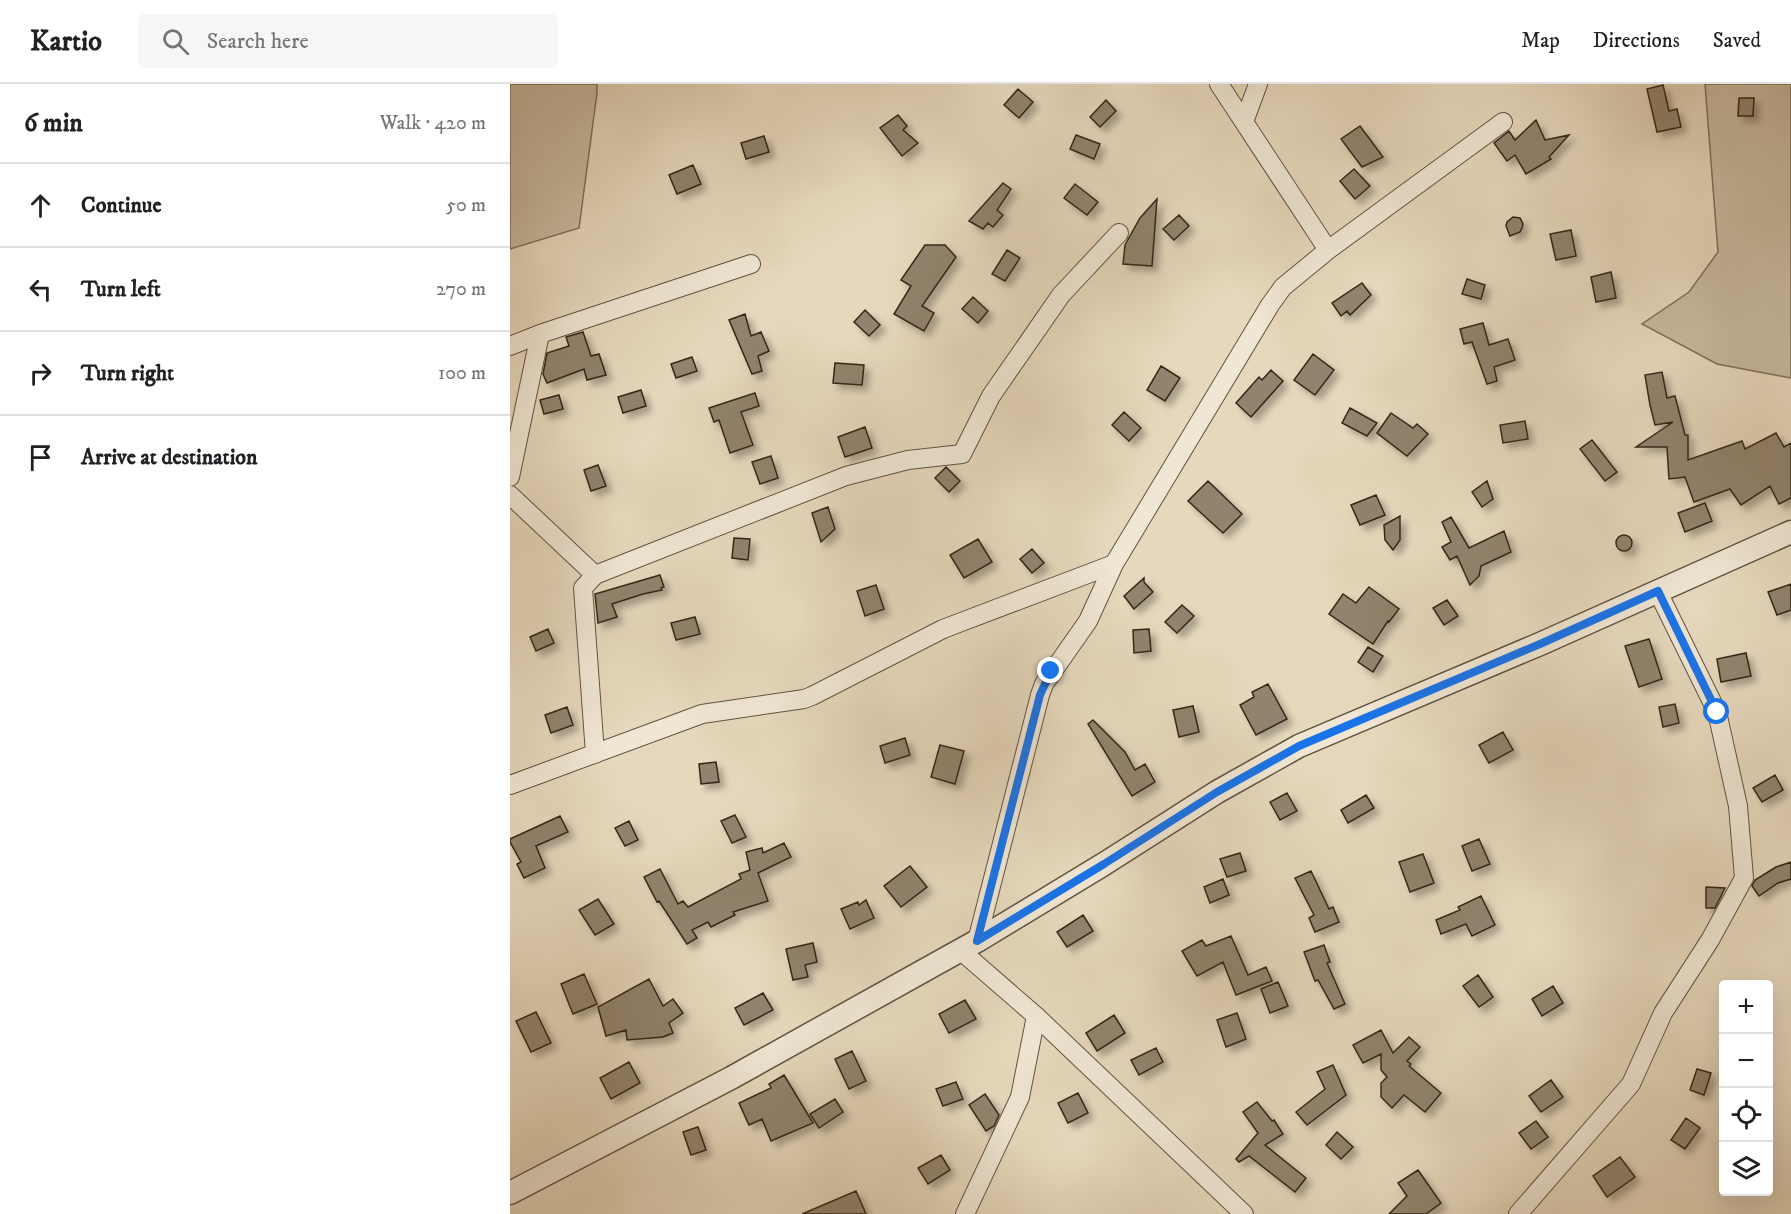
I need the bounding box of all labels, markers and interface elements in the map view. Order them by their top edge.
search box [138,14,558,68]
text: Kartio [30,24,102,59]
icon: search [159,25,192,58]
text: Search here [207,28,309,55]
text: Map [1521,28,1560,54]
text: Directions [1593,28,1680,54]
text: Saved [1713,28,1761,54]
text: 6 min [24,107,83,140]
text: Walk · 420 m [380,111,486,136]
icon: ahead [24,189,57,222]
text: Continue [81,192,162,219]
text: 50 m [446,193,486,218]
icon: left [24,273,57,306]
text: Turn left [81,276,161,303]
text: 270 m [436,277,486,302]
icon: right [24,357,57,390]
text: Turn right [81,360,174,387]
text: 100 m [438,361,486,386]
icon: arrive [24,441,57,474]
text: Arrive at destination [81,444,258,471]
route end [1037,657,1063,683]
route start [1703,698,1729,724]
map controls [1719,980,1773,1196]
button: + [1719,980,1773,1034]
button: − [1719,1034,1773,1088]
button: locate [1719,1088,1773,1142]
button: layers [1719,1142,1773,1196]

